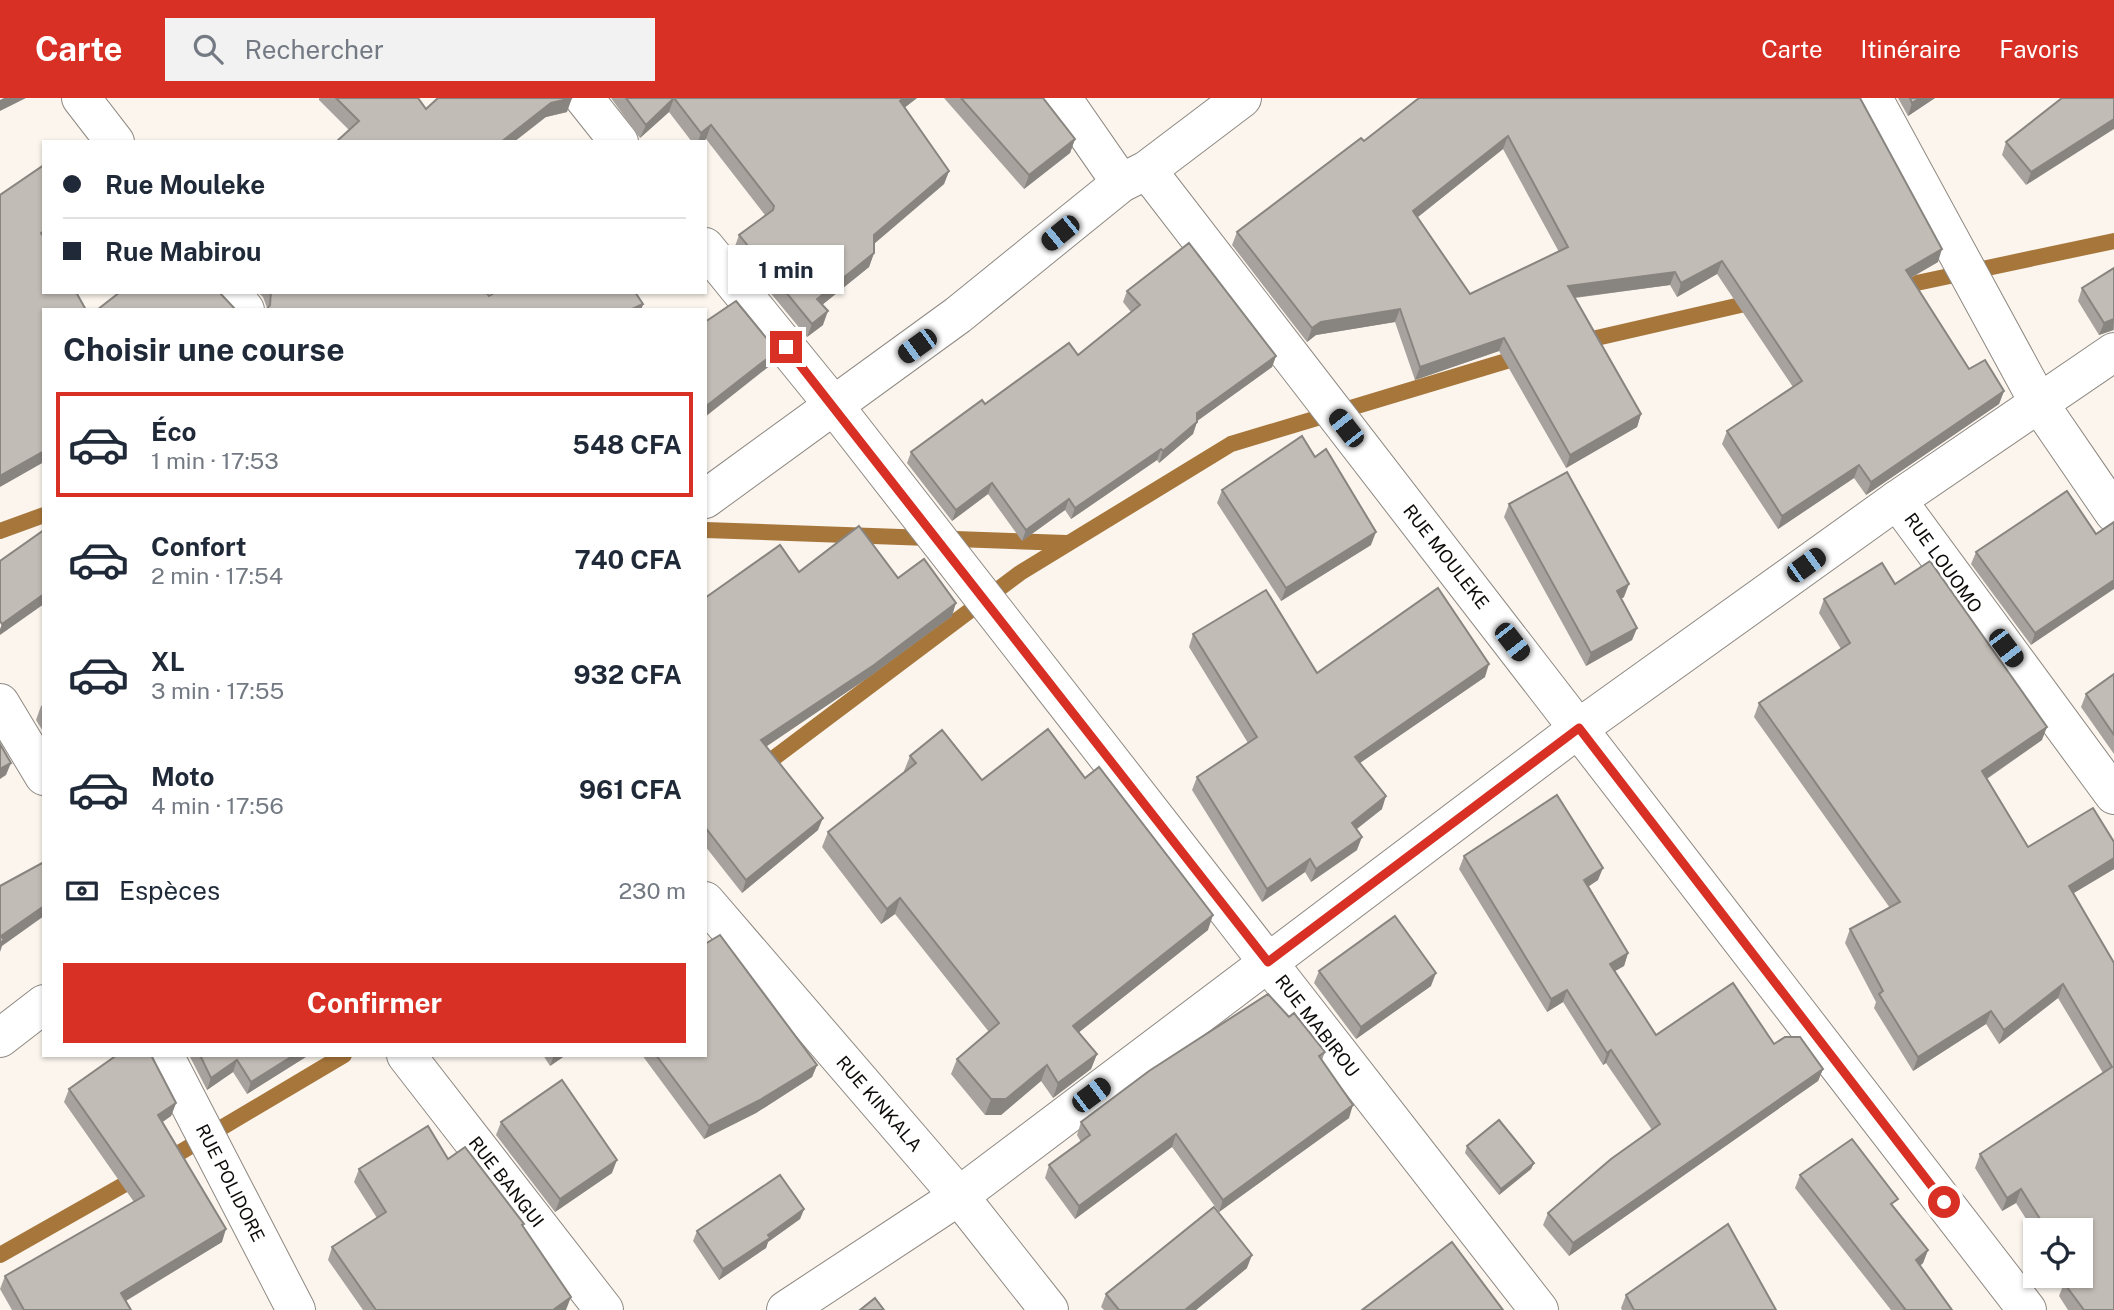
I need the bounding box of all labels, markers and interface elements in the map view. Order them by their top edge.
search box [165,18,655,81]
text: Carte [35,30,123,68]
icon: search [189,30,227,68]
text: Rechercher [245,34,384,65]
text: Carte [1761,35,1823,63]
text: Itinéraire [1861,35,1961,63]
text: Favoris [1999,35,2079,63]
text: Rue Mouleke [105,169,265,200]
car [1038,212,1083,254]
text: Rue Mabirou [105,236,262,267]
callout: 1 min [728,246,844,294]
text: 1 min [758,256,814,283]
car [894,325,941,367]
text: Choisir une course [63,331,345,368]
route end [770,331,802,363]
car [1325,405,1368,451]
icon: car [67,413,130,476]
text: Éco [151,416,197,447]
text: 548 CFA [572,429,682,460]
text: 1 min · 17:53 [151,447,279,474]
street label: RUE MOULEKE [1399,500,1494,613]
street label: RUE LOUOMO [1900,509,1987,617]
icon: car [67,528,130,591]
text: Confort [151,531,247,562]
text: 740 CFA [575,544,682,575]
car [1783,544,1830,586]
text: 2 min · 17:54 [151,562,283,589]
car [1491,619,1534,665]
car [1985,625,2028,671]
icon: car [67,643,130,706]
text: XL [151,646,185,677]
text: 932 CFA [574,659,682,690]
text: 3 min · 17:55 [151,677,284,704]
icon: car [67,758,130,821]
text: Moto [151,761,214,792]
text: 961 CFA [579,774,682,805]
text: 4 min · 17:56 [151,792,284,819]
icon: cash [63,872,101,910]
text: Espèces [119,875,220,906]
text: 230 m [618,877,686,904]
button: Confirmer [63,963,686,1043]
street label: RUE MABIROU [1271,971,1364,1081]
street label: RUE KINKALA [832,1052,927,1156]
car [1068,1074,1115,1116]
street label: RUE POLIDORE [192,1120,269,1245]
street label: RUE BANGUI [464,1132,548,1231]
route start [1928,1186,1960,1218]
map controls [2023,1218,2093,1288]
button: locate [2023,1218,2093,1288]

